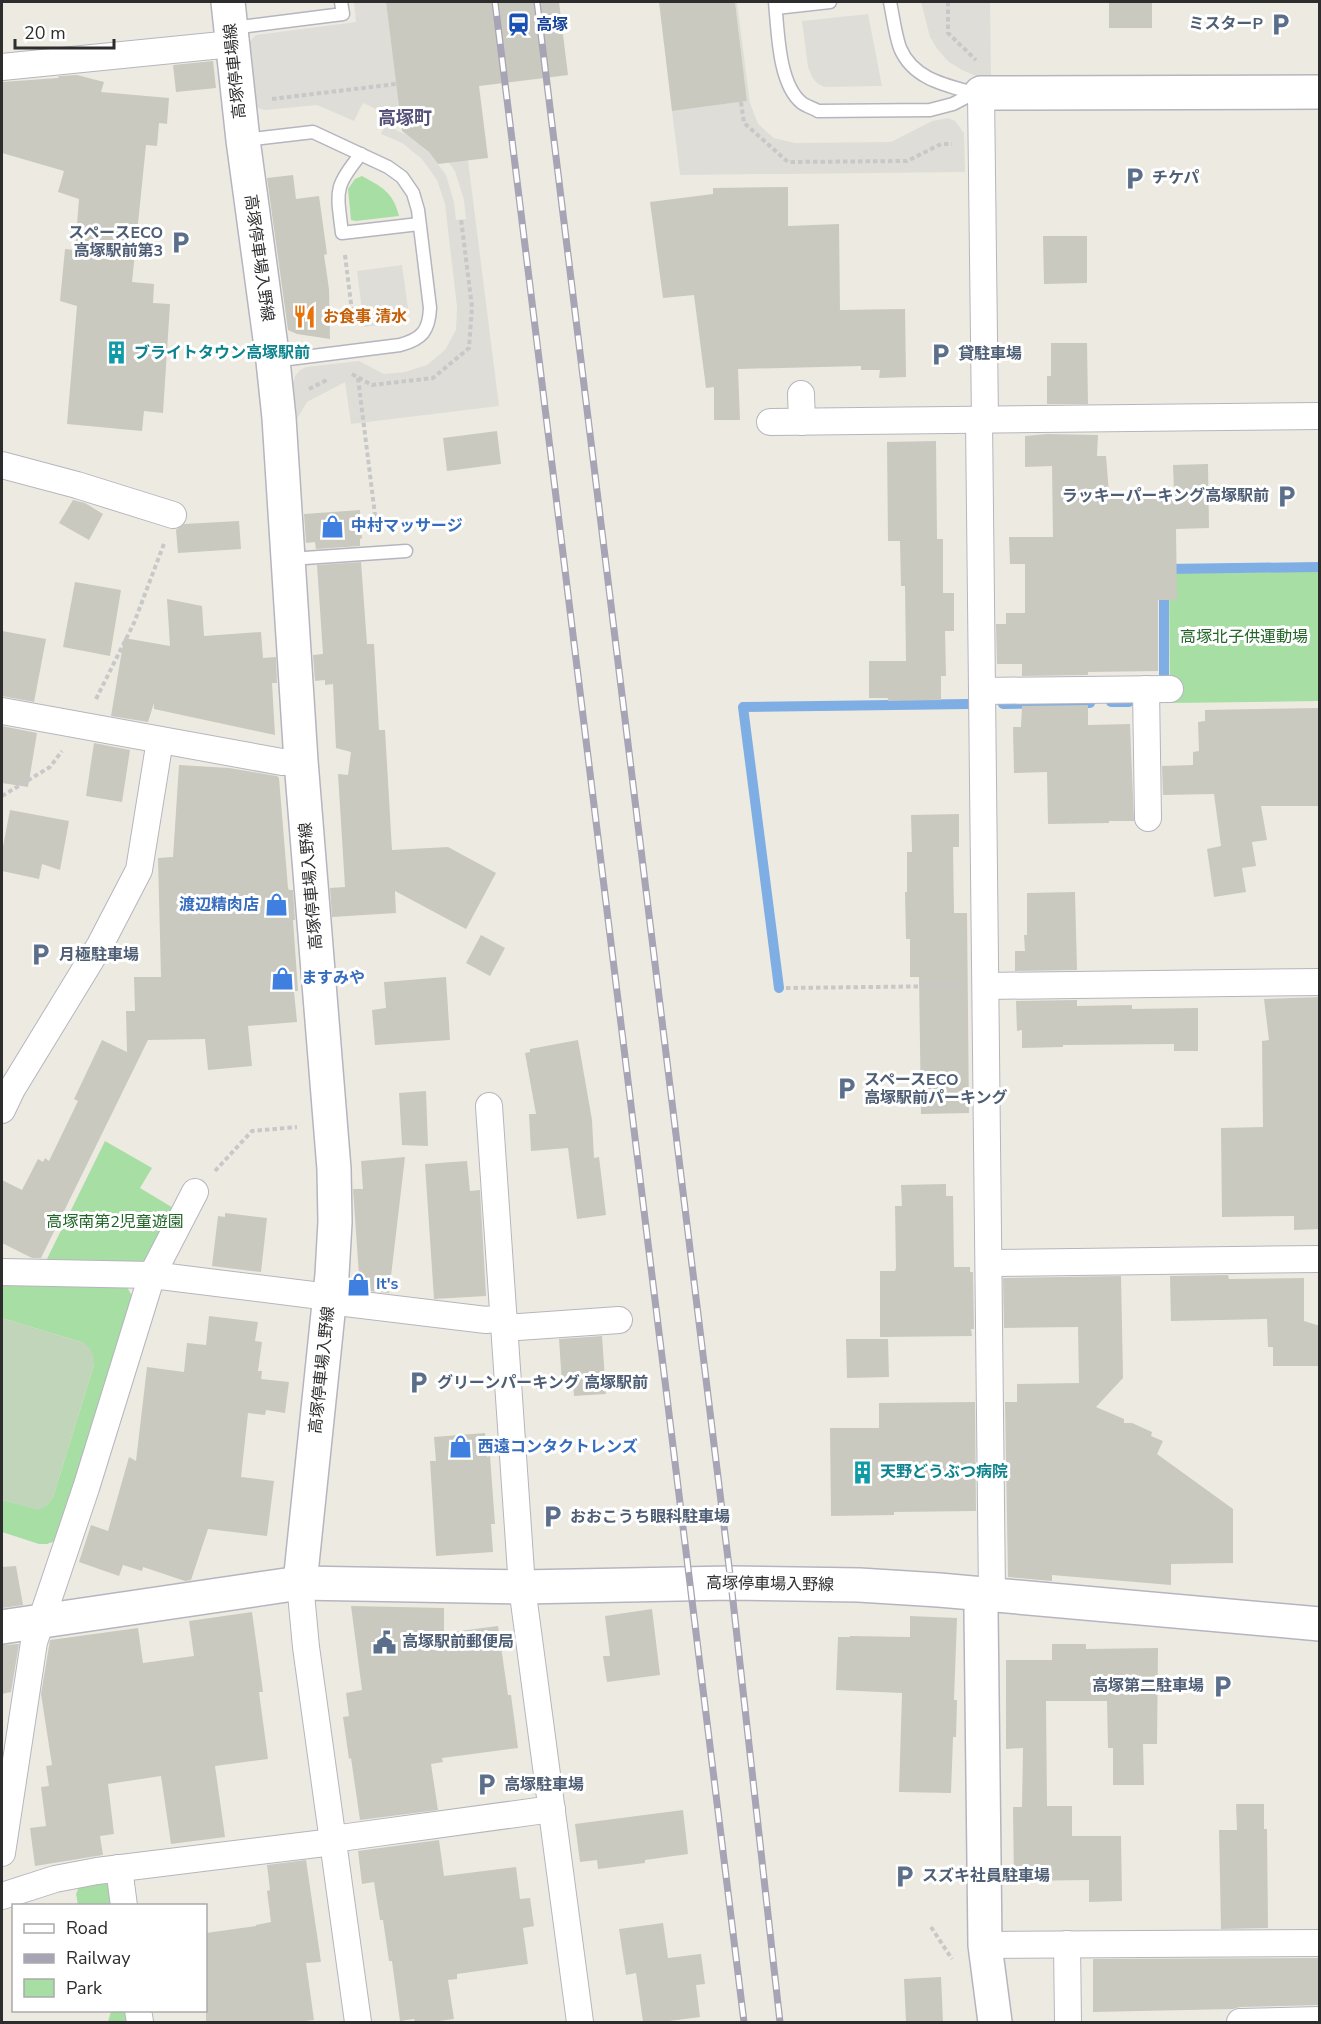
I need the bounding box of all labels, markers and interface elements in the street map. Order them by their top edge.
parking icon: ミスターP [1268,11,1294,37]
scale bar [15,12,114,50]
station icon: 高塚 [505,12,531,38]
place label: ミスターP [1189,13,1263,35]
place label: 高塚 [536,14,568,36]
text: 20 m [24,21,66,45]
street label: 高塚停車場線 [219,22,251,120]
district label: 高塚町 [378,106,432,130]
parking icon: チケパ [1121,165,1147,191]
place label: チケパ [1152,167,1199,189]
street label: 高塚停車場入野線 [239,193,279,323]
place label: スペースECO 高塚駅前第3 [68,222,163,262]
parking icon: スペースECO 高塚駅前第3 [168,229,194,255]
restaurant icon: お食事 清水 [292,304,318,330]
place label: お食事 清水 [323,306,407,328]
building icon: ブライトタウン高塚駅前 [103,340,129,366]
parking icon: 貸駐車場 [927,341,953,367]
place label: ブライトタウン高塚駅前 [134,342,310,364]
place label: 貸駐車場 [958,343,1022,365]
parking icon: ラッキーパーキング高塚駅前 [1274,483,1300,509]
place label: ラッキーパーキング高塚駅前 [1062,485,1269,507]
shop icon: 中村マッサージ [320,513,346,539]
place label: 中村マッサージ [351,515,463,537]
park label: 高塚北子供運動場 [1180,626,1308,648]
street label: 高塚停車場入野線 [294,821,328,951]
shop icon: 渡辺精肉店 [264,892,290,918]
place label: 渡辺精肉店 [179,894,259,916]
parking icon: 月極駐車場 [28,942,54,968]
place label: 月極駐車場 [59,944,139,966]
shop icon: ますみや [270,965,296,991]
place label: ますみや [301,967,365,989]
place label: スペースECO 高塚駅前パーキング [864,1069,1008,1109]
parking icon: スペースECO 高塚駅前パーキング [833,1076,859,1102]
park label: 高塚南第2児童遊園 [46,1211,184,1233]
shop icon: It's [345,1271,371,1297]
place label: It's [376,1273,399,1295]
street label: 高塚停車場入野線 [304,1305,340,1435]
parking icon: グリーンパーキング 高塚駅前 [406,1370,432,1396]
place label: グリーンパーキング 高塚駅前 [437,1372,648,1394]
shop icon: 西遠コンタクトレンズ [447,1434,473,1460]
place label: 西遠コンタクトレンズ [478,1436,638,1458]
building icon: 天野どうぶつ病院 [849,1459,875,1485]
place label: 天野どうぶつ病院 [880,1461,1008,1483]
parking icon: おおこうち眼科駐車場 [539,1504,565,1530]
place label: おおこうち眼科駐車場 [570,1506,730,1528]
street label: 高塚停車場入野線 [706,1572,834,1596]
public building icon: 高塚駅前郵便局 [371,1629,397,1655]
place label: 高塚駅前郵便局 [402,1631,514,1653]
parking icon: 高塚第二駐車場 [1209,1673,1235,1699]
place label: 高塚第二駐車場 [1092,1675,1204,1697]
parking icon: 高塚駐車場 [473,1772,499,1798]
place label: 高塚駐車場 [504,1774,584,1796]
parking icon: スズキ社員駐車場 [891,1863,917,1889]
place label: スズキ社員駐車場 [922,1865,1050,1887]
legend [12,1904,207,2012]
text: Road [66,1916,108,1940]
text: Railway [66,1946,131,1970]
text: Park [66,1976,103,2000]

